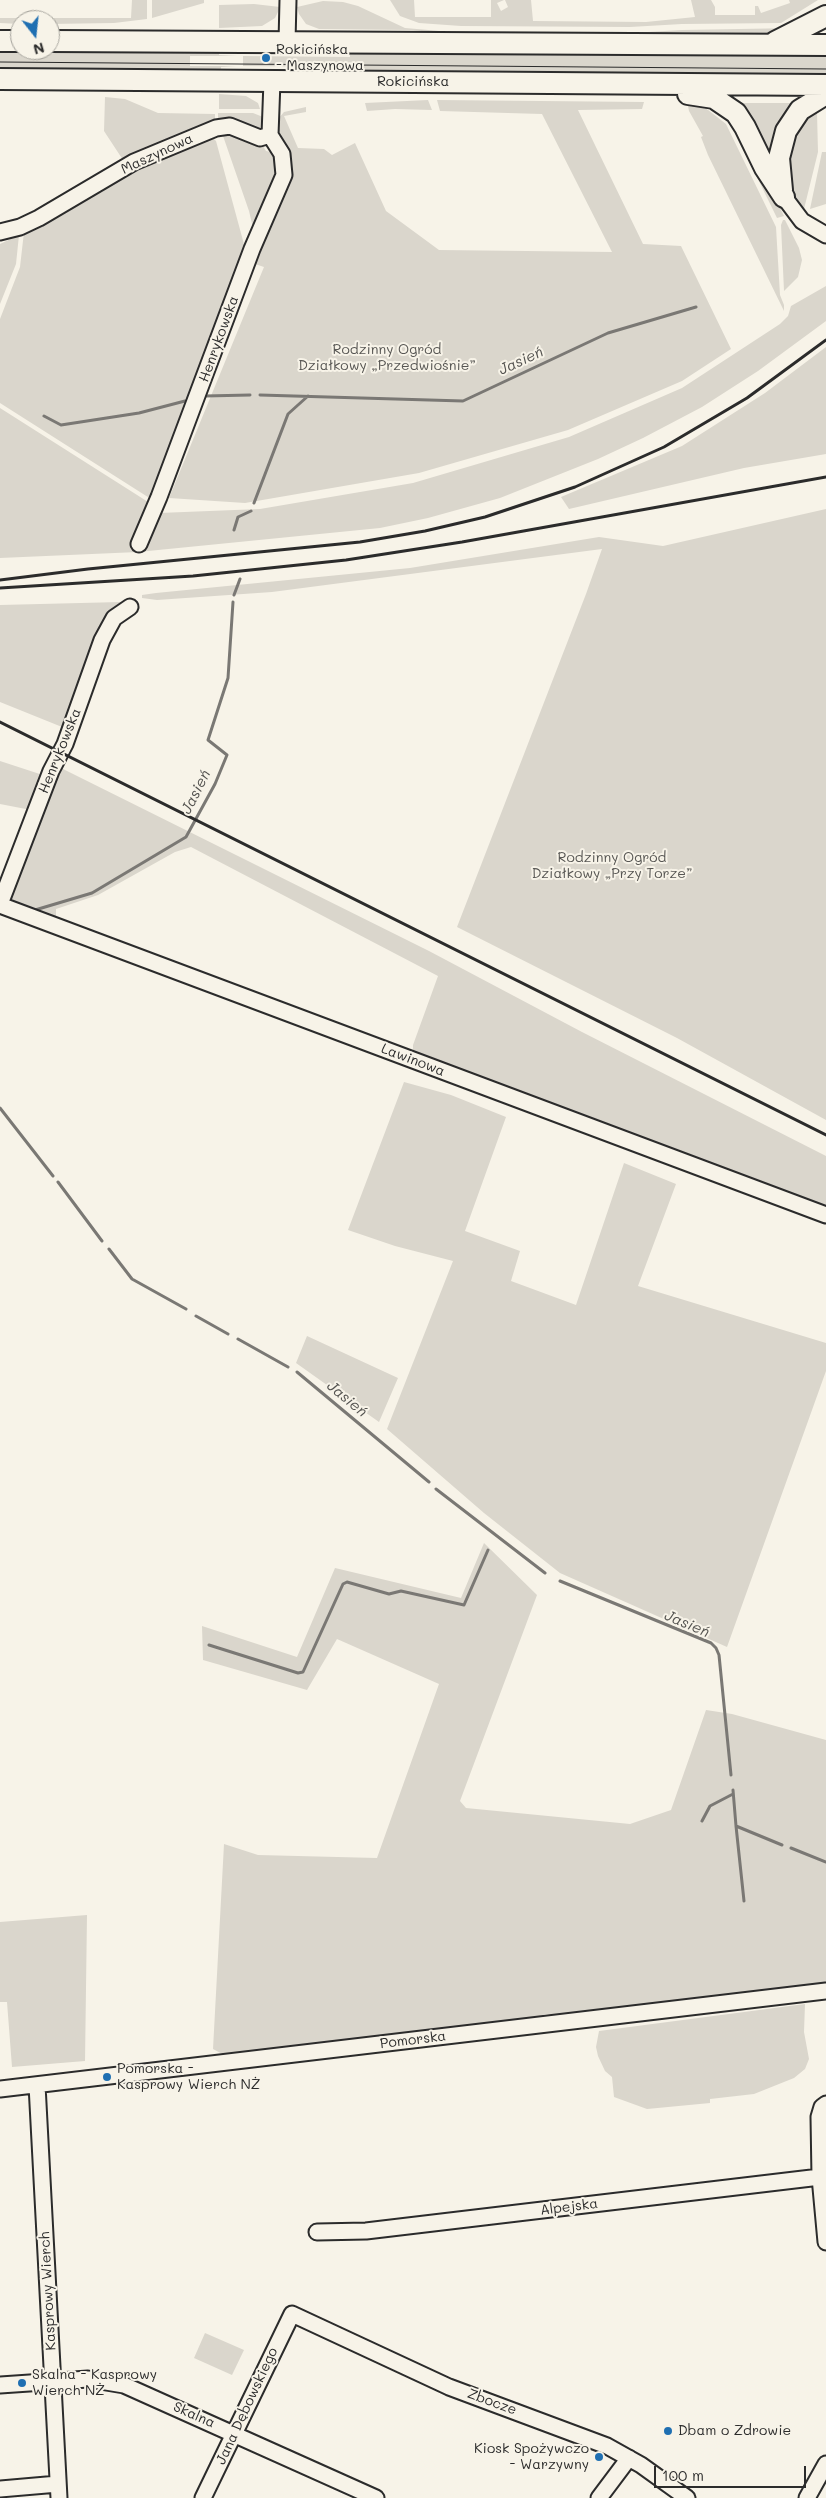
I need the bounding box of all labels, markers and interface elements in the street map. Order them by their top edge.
north arrow [10,10,60,60]
text: N [31,38,47,60]
place label: Rokicińska - Maszynowa [276,42,364,74]
marker: Rokicińska - Maszynowa [260,52,272,64]
street label: Rokicińska [377,74,449,90]
street label: Maszynowa [118,130,196,178]
street label: Henrykowska [196,294,242,384]
park label: Rodzinny Ogród Działkowy „Przedwiośnie” [298,342,476,374]
water label: Jasień [496,343,546,379]
street label: Henrykowska [35,706,85,796]
water label: Jasień [177,767,215,817]
park label: Rodzinny Ogród Działkowy „Przy Torze” [532,850,692,882]
street label: Lawinowa [379,1040,447,1080]
water label: Jasień [323,1377,371,1421]
water label: Jasień [662,1607,712,1641]
street label: Pomorska [379,2028,447,2052]
place label: Pomorska - Kasprowy Wierch NŻ [117,2061,260,2094]
marker: Pomorska - Kasprowy Wierch NŻ [101,2071,113,2083]
street label: Alpejska [539,2195,599,2219]
street label: Kasprowy Wierch [36,2231,60,2351]
street label: Jana Dębowskiego [212,2345,282,2467]
place label: Skalna - Kasprowy Wierch NŻ [32,2367,157,2400]
marker: Skalna - Kasprowy Wierch NŻ [16,2377,28,2389]
street label: Zbocze [465,2385,519,2419]
street label: Skalna [170,2398,218,2432]
place label: Dbam o Zdrowie [678,2423,791,2439]
marker: Dbam o Zdrowie [662,2425,674,2437]
place label: Kiosk Spożywczo - Warzywny [474,2441,589,2474]
marker: Kiosk Spożywczo - Warzywny [593,2451,605,2463]
scale bar [656,2456,808,2488]
text: 100 m [662,2465,704,2485]

